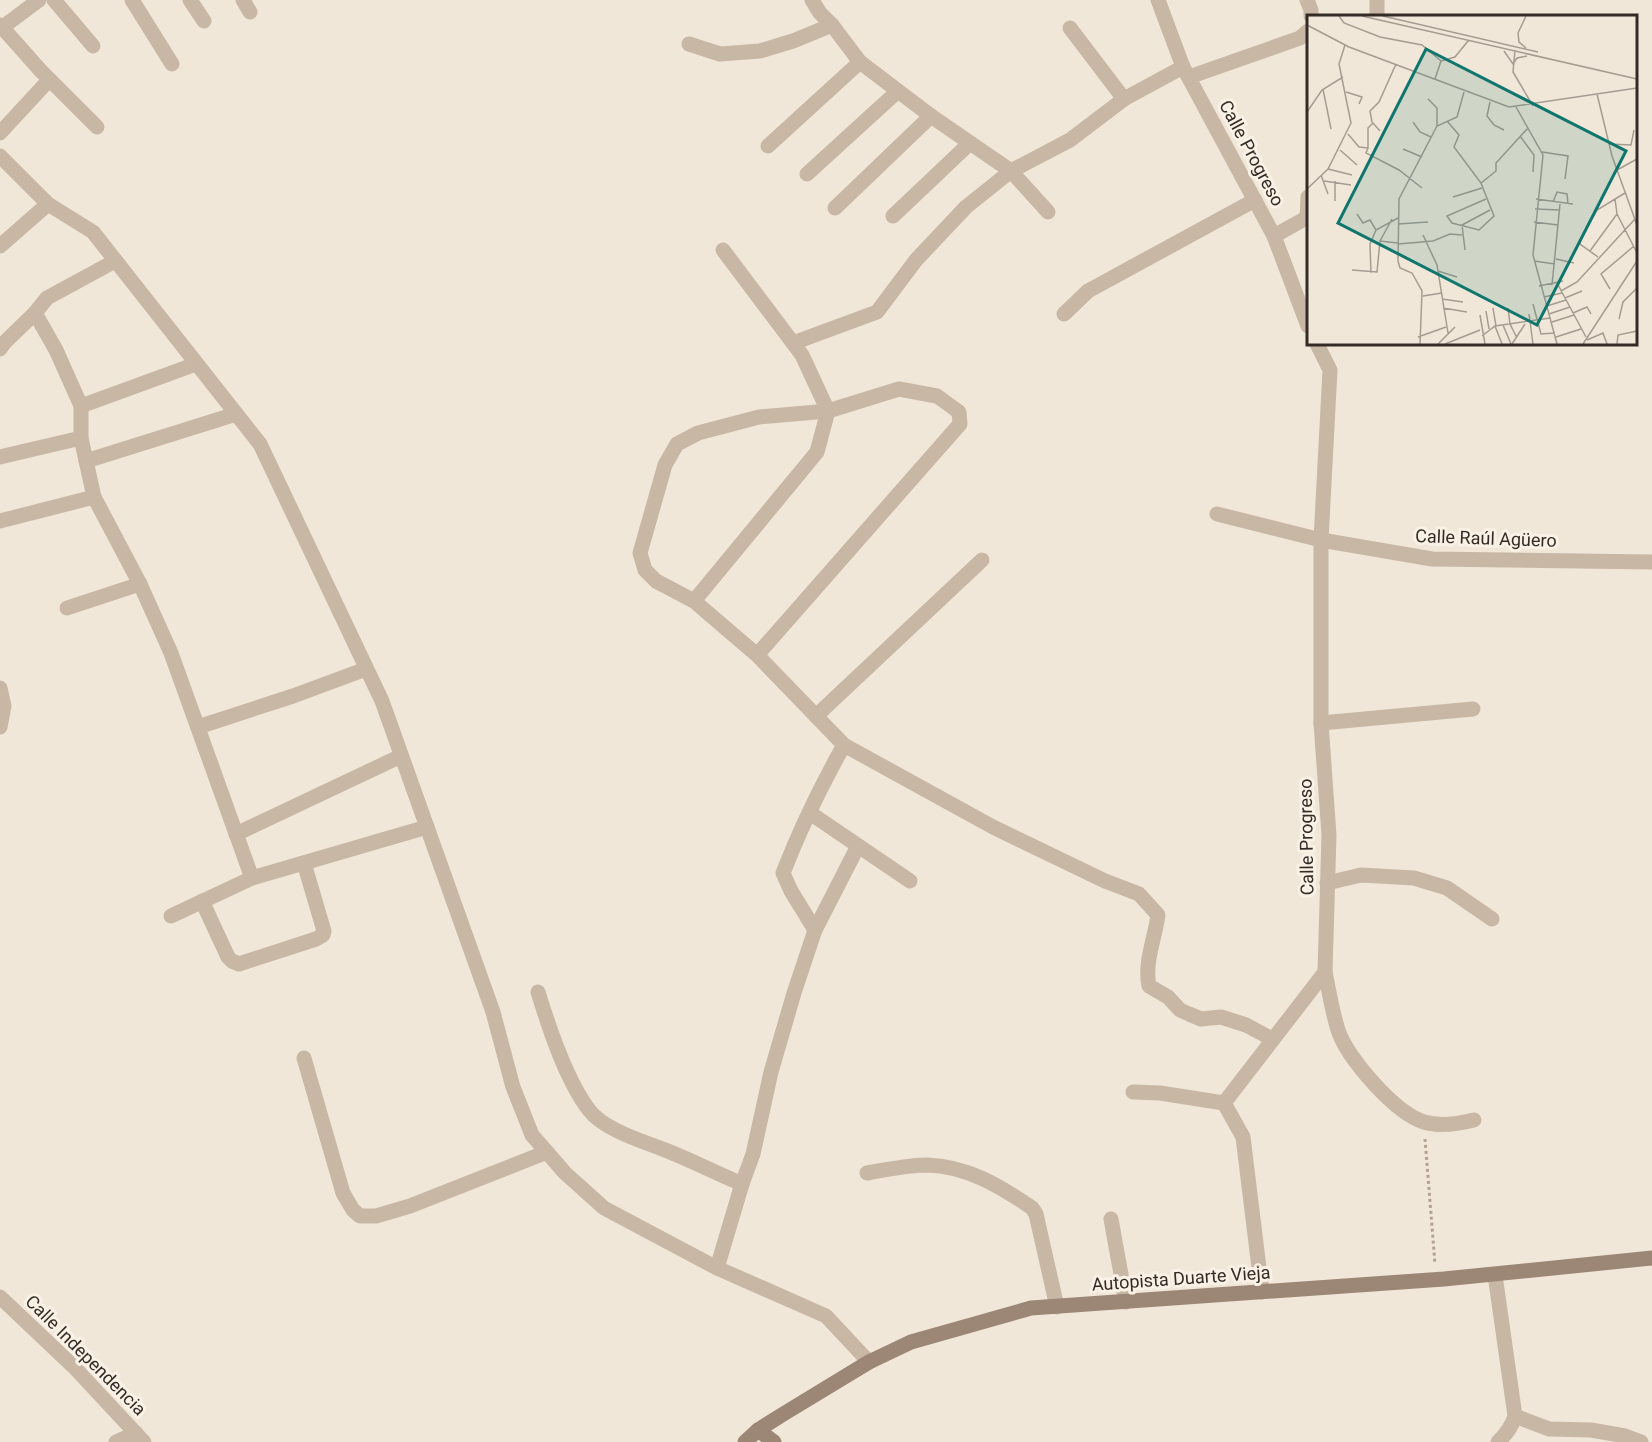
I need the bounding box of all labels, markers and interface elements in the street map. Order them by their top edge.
inset map [1307,15,1637,345]
street label: Calle Progreso [1215,96,1289,210]
street label: Calle Raúl Agüero [1415,525,1557,551]
street label: Calle Progreso [1294,778,1318,896]
street label: Autopista Duarte Vieja [1091,1261,1271,1295]
street label: Calle Independencia [21,1290,151,1420]

